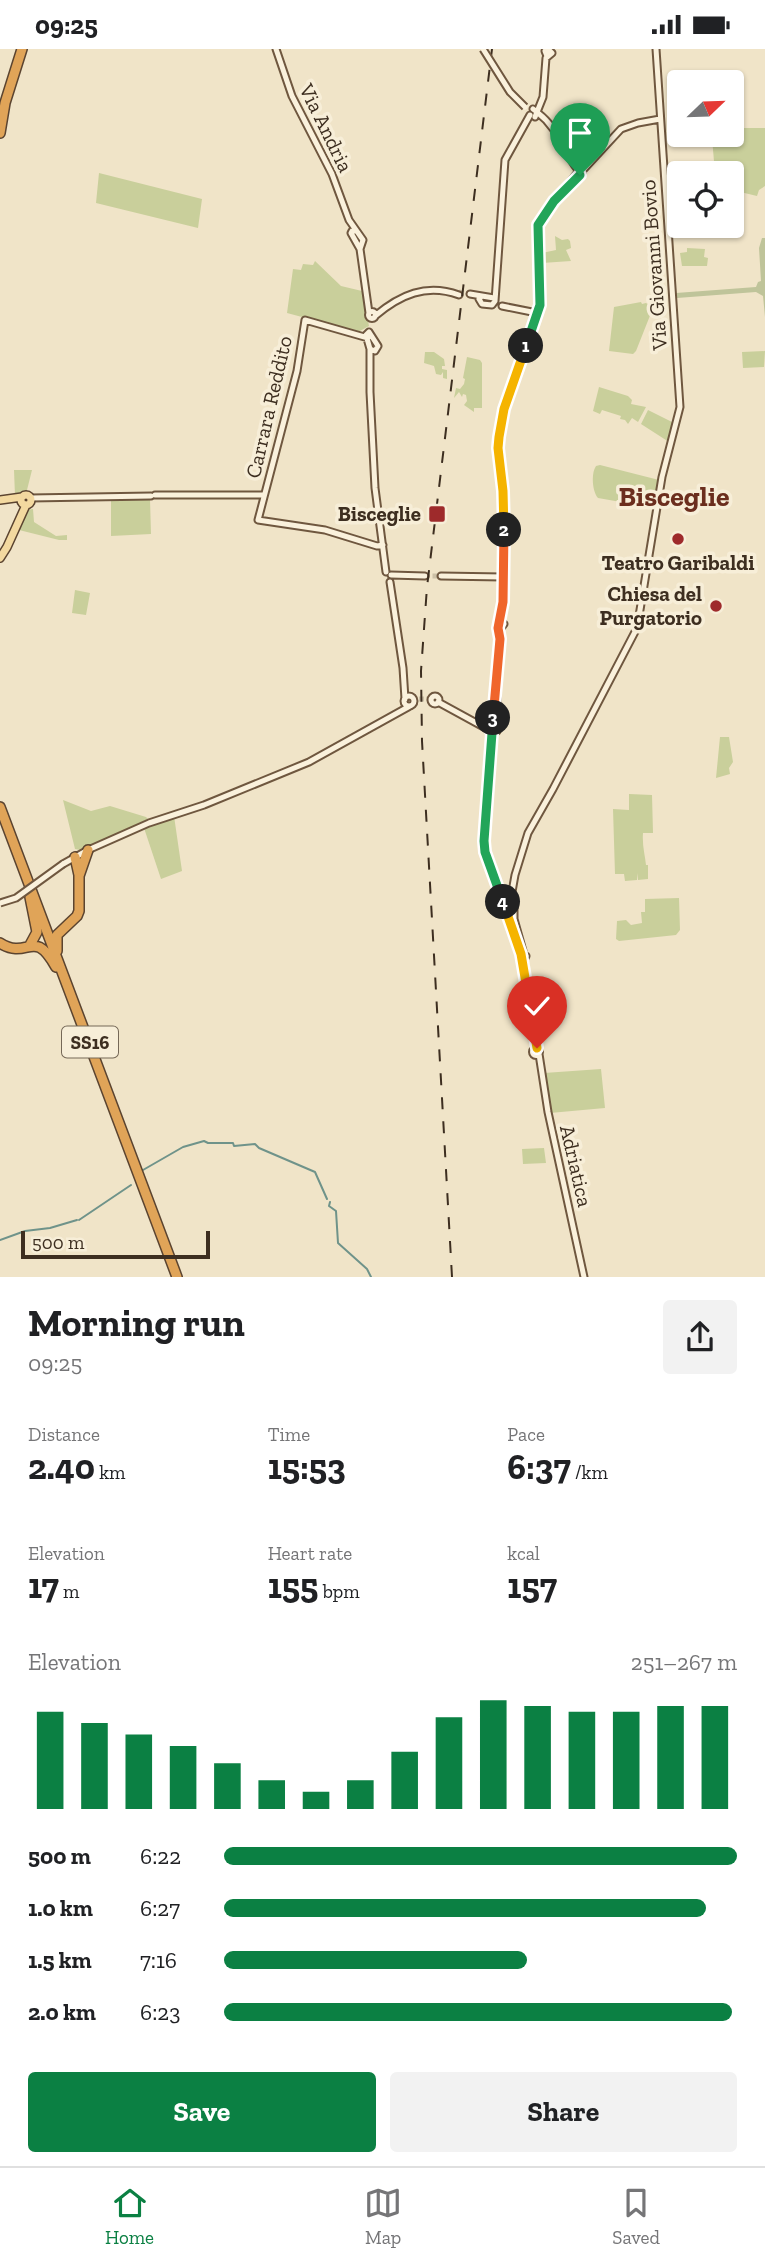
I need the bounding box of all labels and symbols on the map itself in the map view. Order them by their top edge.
north arrow [667,70,744,147]
street label: Via Andria [294,79,359,176]
pin [550,103,610,175]
street label: Via Giovanni Bovio [635,179,672,352]
pin: 1 [508,329,544,363]
street label: Carrara Reddito [240,333,297,480]
district label: Bisceglie [618,480,730,513]
place label: Bisceglie [338,501,421,526]
marker: Bisceglie [427,504,447,524]
pin: 2 [486,512,522,547]
marker: Teatro Garibaldi [670,531,686,547]
place label: Teatro Garibaldi [602,550,754,575]
place label: Chiesa del Purgatorio [599,581,702,630]
marker: Chiesa del Purgatorio [708,598,724,614]
pin: 3 [476,701,510,735]
pin: 4 [486,885,520,919]
pin [507,976,567,1048]
road number: SS16 [62,1027,118,1058]
street label: Adriatica [555,1123,598,1209]
scale bar [21,1228,210,1260]

